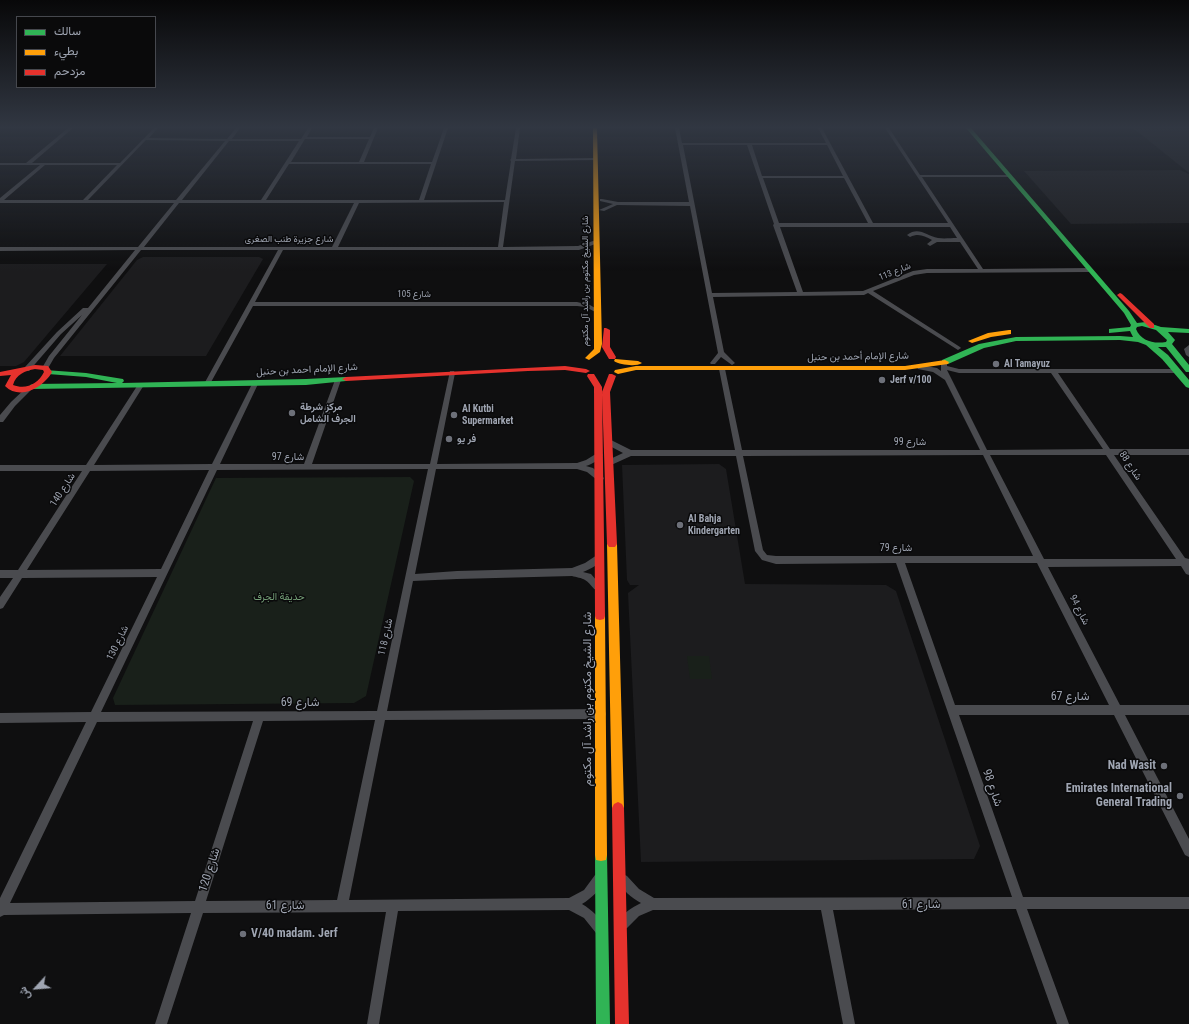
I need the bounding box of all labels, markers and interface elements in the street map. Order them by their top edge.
legend [16,16,156,88]
text: سالك [54,24,81,38]
text: بطيء [54,44,78,58]
text: مزدحم [54,64,85,78]
street label: شارع الشيخ مكتوم بن راشد آل مكتوم [581,216,591,346]
street label: شارع جزيرة طنب الصغرى [245,235,333,245]
street label: شارع 113 [877,261,913,283]
street label: شارع 105 [397,290,431,300]
street label: شارع الإمام أحمد بن حنبل [807,350,909,364]
place label: Al Tamayuz [1004,358,1050,370]
marker: Al Tamayuz [991,359,1001,369]
street label: شارع الإمام احمد بن حنبل [256,361,358,379]
place label: Jerf v/100 [890,374,932,386]
marker: Jerf v/100 [877,375,887,385]
place label: مركز شرطة الجرف الشامل [300,401,356,424]
place label: Al Kutbi Supermarket [462,403,513,426]
marker: مركز شرطة الجرف الشامل [287,408,297,418]
marker: Al Kutbi Supermarket [449,410,459,420]
place label: فر يو [457,433,476,445]
marker: فر يو [444,434,454,444]
street label: شارع 99 [894,436,926,448]
street label: شارع 88 [1116,449,1144,483]
street label: شارع 97 [272,451,304,463]
street label: شارع 140 [48,471,78,509]
place label: Al Bahja Kindergarten [688,513,740,536]
marker: Al Bahja Kindergarten [675,520,685,530]
street label: شارع 79 [880,542,912,554]
park label: حديقة الجرف [253,591,305,603]
street label: شارع 94 [1066,593,1092,627]
street label: شارع الشيخ مكتوم بن راشد آل مكتوم [581,612,595,786]
street label: شارع 118 [376,618,396,656]
street label: شارع 130 [104,624,132,662]
street label: شارع 67 [1051,690,1089,704]
street label: شارع 69 [281,696,319,710]
place label: Nad Wasit [1108,759,1156,773]
marker: Nad Wasit [1159,761,1169,771]
street label: شارع 98 [979,767,1005,809]
place label: Emirates International General Trading [1066,782,1172,810]
marker: Emirates International General Trading [1175,791,1185,801]
street label: شارع 120 [196,847,224,893]
street label: شارع 61 [902,898,940,912]
street label: شارع 61 [266,899,304,913]
place label: V/40 madam. Jerf [251,927,338,941]
marker: V/40 madam. Jerf [238,929,248,939]
north arrow [16,968,56,1008]
text: ش [16,985,34,1002]

